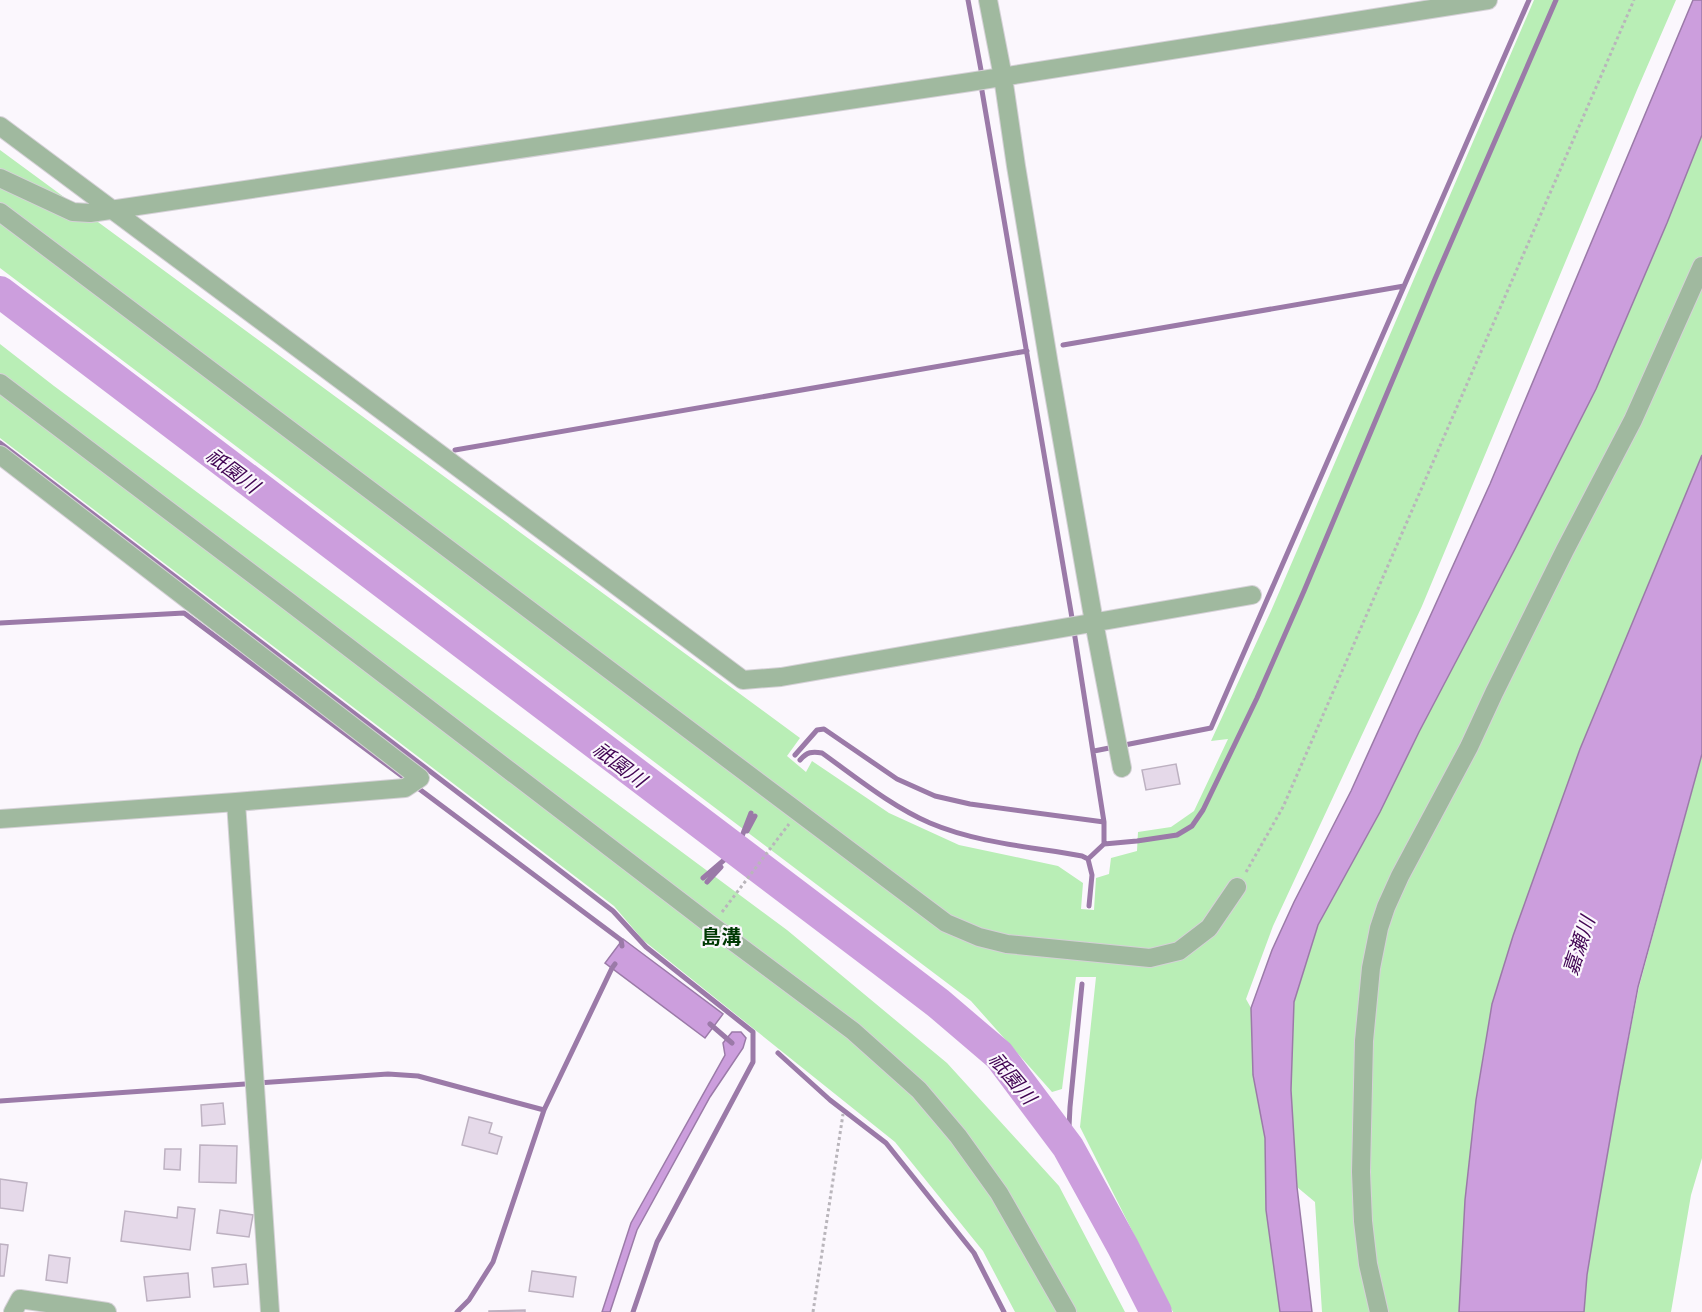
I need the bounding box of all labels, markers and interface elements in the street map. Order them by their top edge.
water label: 祇園川 [201,439,269,500]
water label: 祇園川 [588,733,656,794]
water label: 嘉瀬川 [1553,910,1601,978]
district label: 島溝 [701,920,741,950]
water label: 祇園川 [983,1044,1046,1111]

